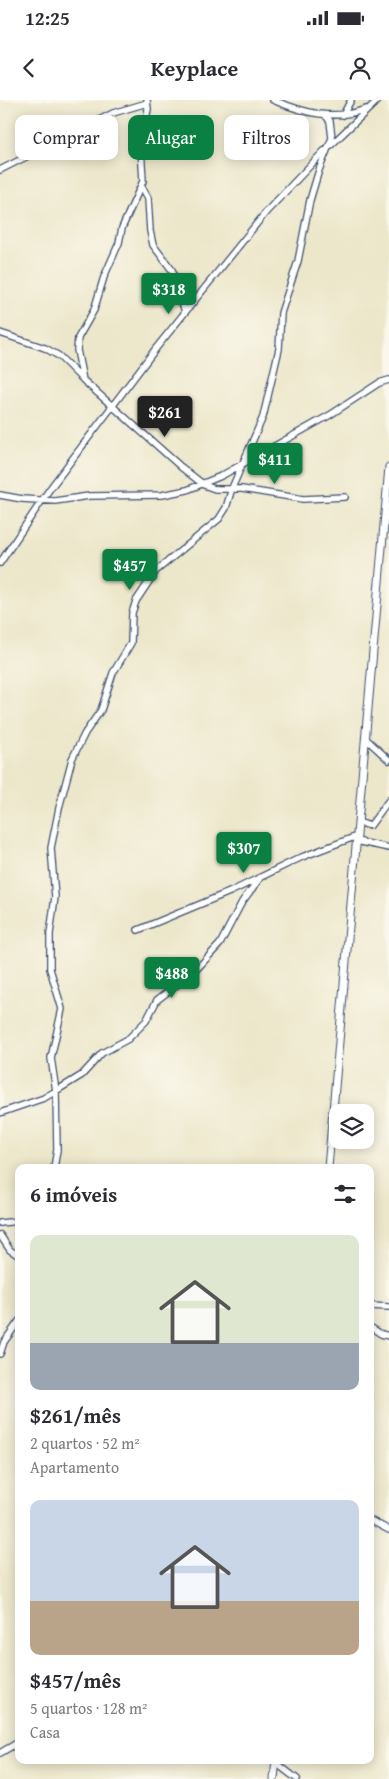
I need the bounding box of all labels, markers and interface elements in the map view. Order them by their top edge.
text: 12:25 [25,4,70,32]
text: Keyplace [151,52,238,84]
icon: back [15,54,43,82]
icon: person [346,54,374,82]
chip: Comprar [15,115,118,160]
chip: Alugar [128,115,214,160]
chip: Filtros [224,115,309,160]
pin: $318 [139,272,199,315]
text: $318 [152,277,186,301]
pin: $261 [135,396,195,438]
text: $261 [148,400,182,424]
pin: $411 [245,442,305,485]
text: $411 [258,447,292,471]
pin: $457 [100,548,160,591]
text: $457 [113,553,147,577]
pin: $307 [214,832,274,874]
text: $307 [227,836,261,860]
pin: $488 [142,956,202,999]
text: $488 [155,961,189,985]
map controls [329,1104,374,1149]
button: layers [329,1104,374,1149]
text: 6 imóveis [30,1179,117,1210]
icon: filters [331,1180,359,1208]
icon: home [150,1267,240,1357]
text: $261/mês [30,1400,121,1431]
text: 2 quartos · 52 m² [30,1431,140,1455]
text: Apartamento [30,1455,119,1479]
icon: home [150,1532,240,1622]
text: $457/mês [30,1665,121,1696]
text: 5 quartos · 128 m² [30,1696,147,1720]
text: Casa [30,1720,60,1744]

